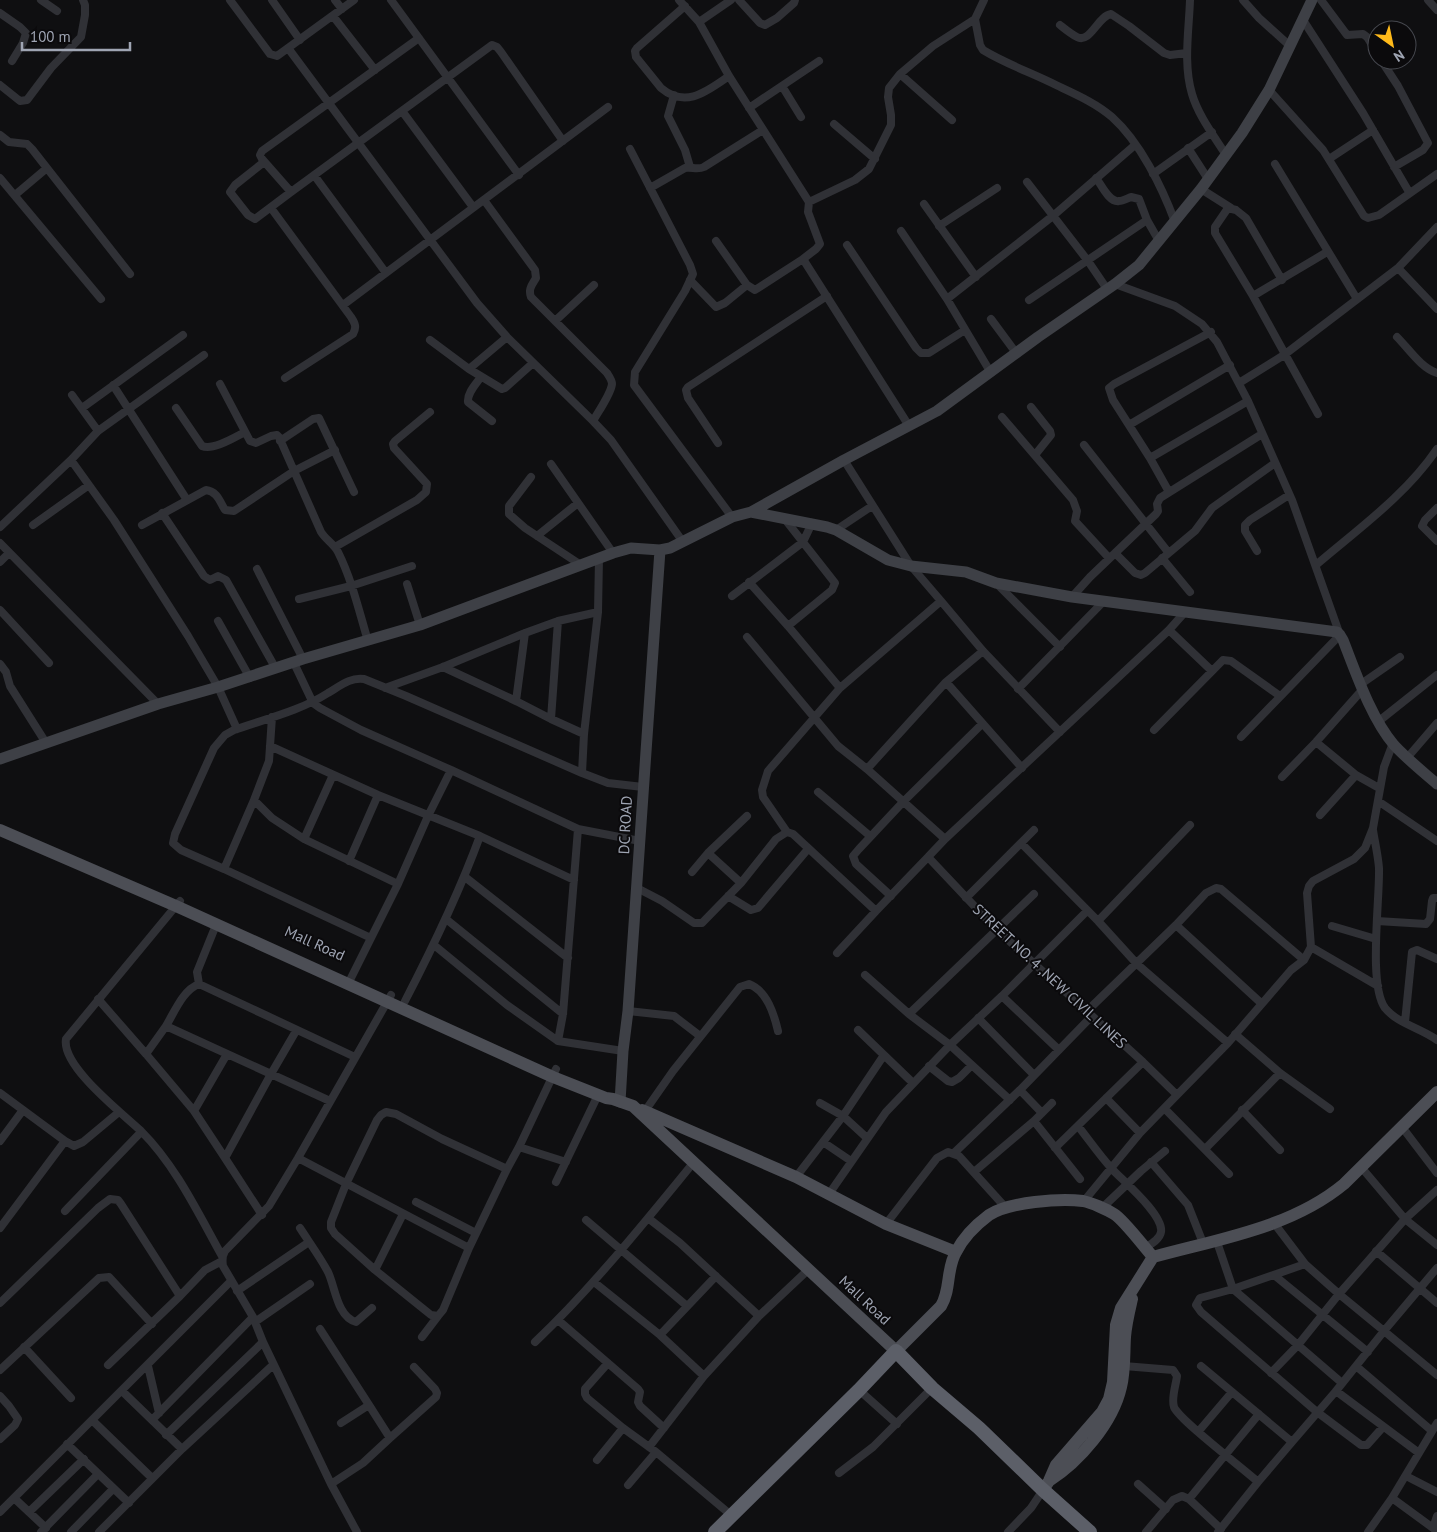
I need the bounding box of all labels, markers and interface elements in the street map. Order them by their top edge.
scale bar [22,20,130,52]
north arrow [1367,20,1417,70]
text: 100 m [30,27,71,46]
text: N [1390,46,1408,66]
street label: DC ROAD [614,795,636,855]
street label: STREET NO. 4 ,NEW CIVIL LINES [969,900,1131,1052]
street label: Mall Road [282,921,348,965]
street label: Mall Road [835,1271,895,1329]

